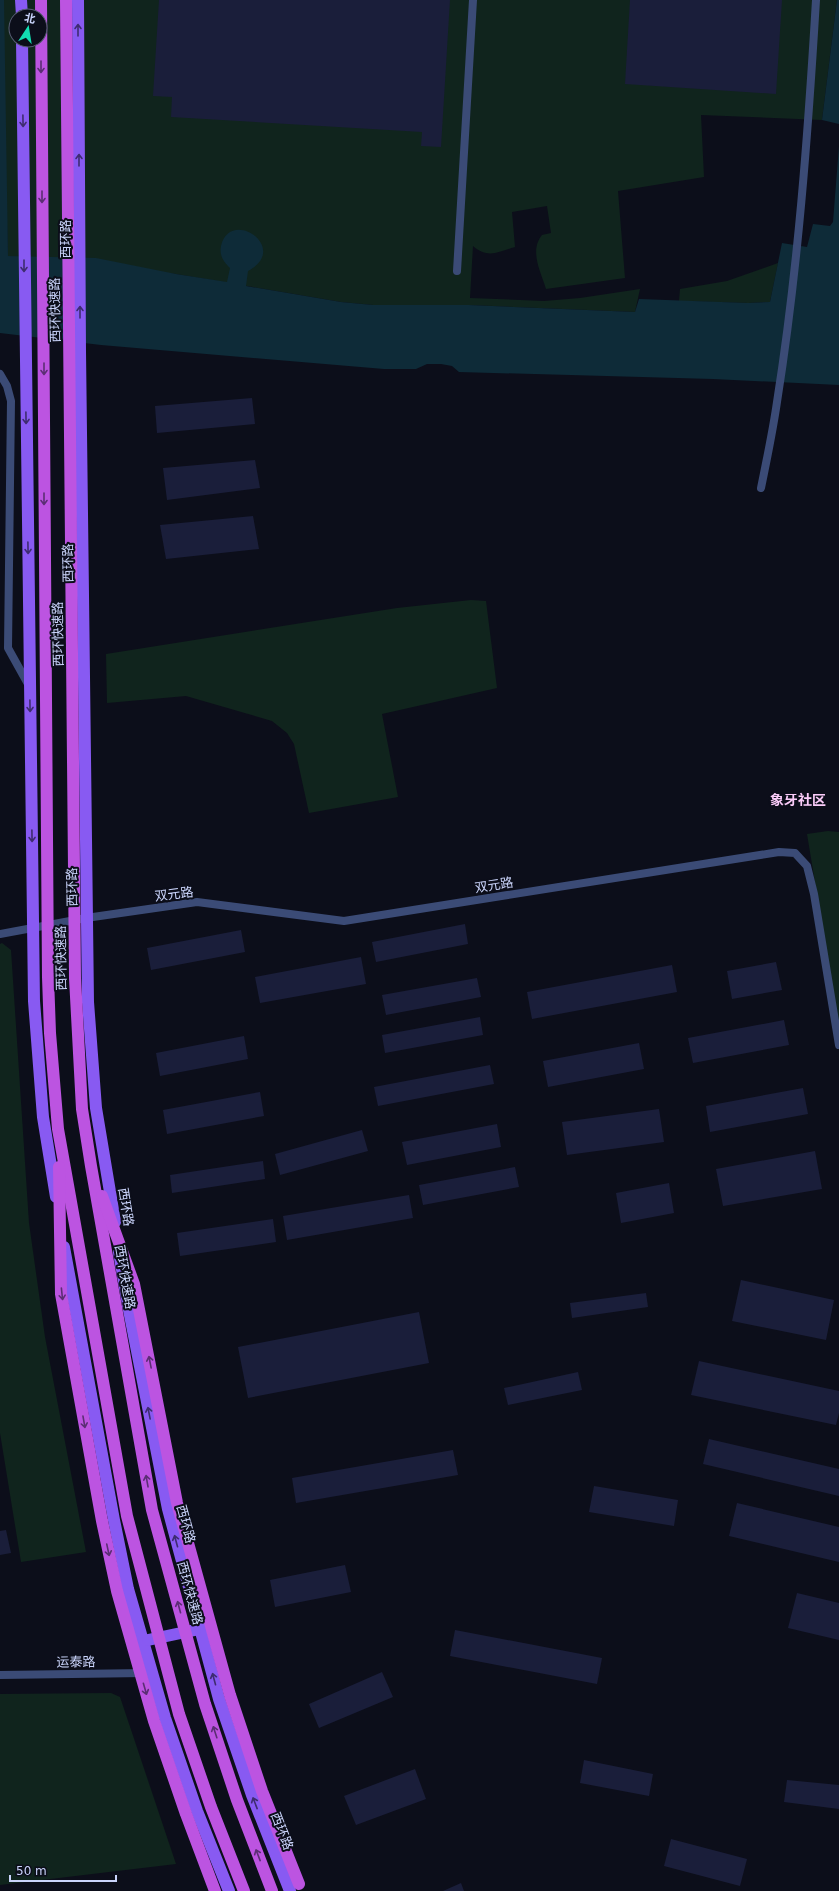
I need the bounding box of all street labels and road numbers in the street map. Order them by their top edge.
street label: 西环路 [58,219,73,259]
street label: 西环快速路 [47,277,63,343]
street label: 西环路 [60,543,76,583]
street label: 西环快速路 [50,601,66,667]
street label: 西环路 [64,867,80,907]
street label: 双元路 [474,875,514,895]
street label: 双元路 [154,884,194,904]
street label: 西环快速路 [53,925,69,991]
street label: 西环路 [116,1187,136,1227]
street label: 西环快速路 [112,1244,138,1310]
street label: 西环路 [174,1503,198,1545]
street label: 西环快速路 [174,1560,206,1626]
street label: 运泰路 [56,1654,96,1670]
street label: 西环路 [268,1810,296,1852]

